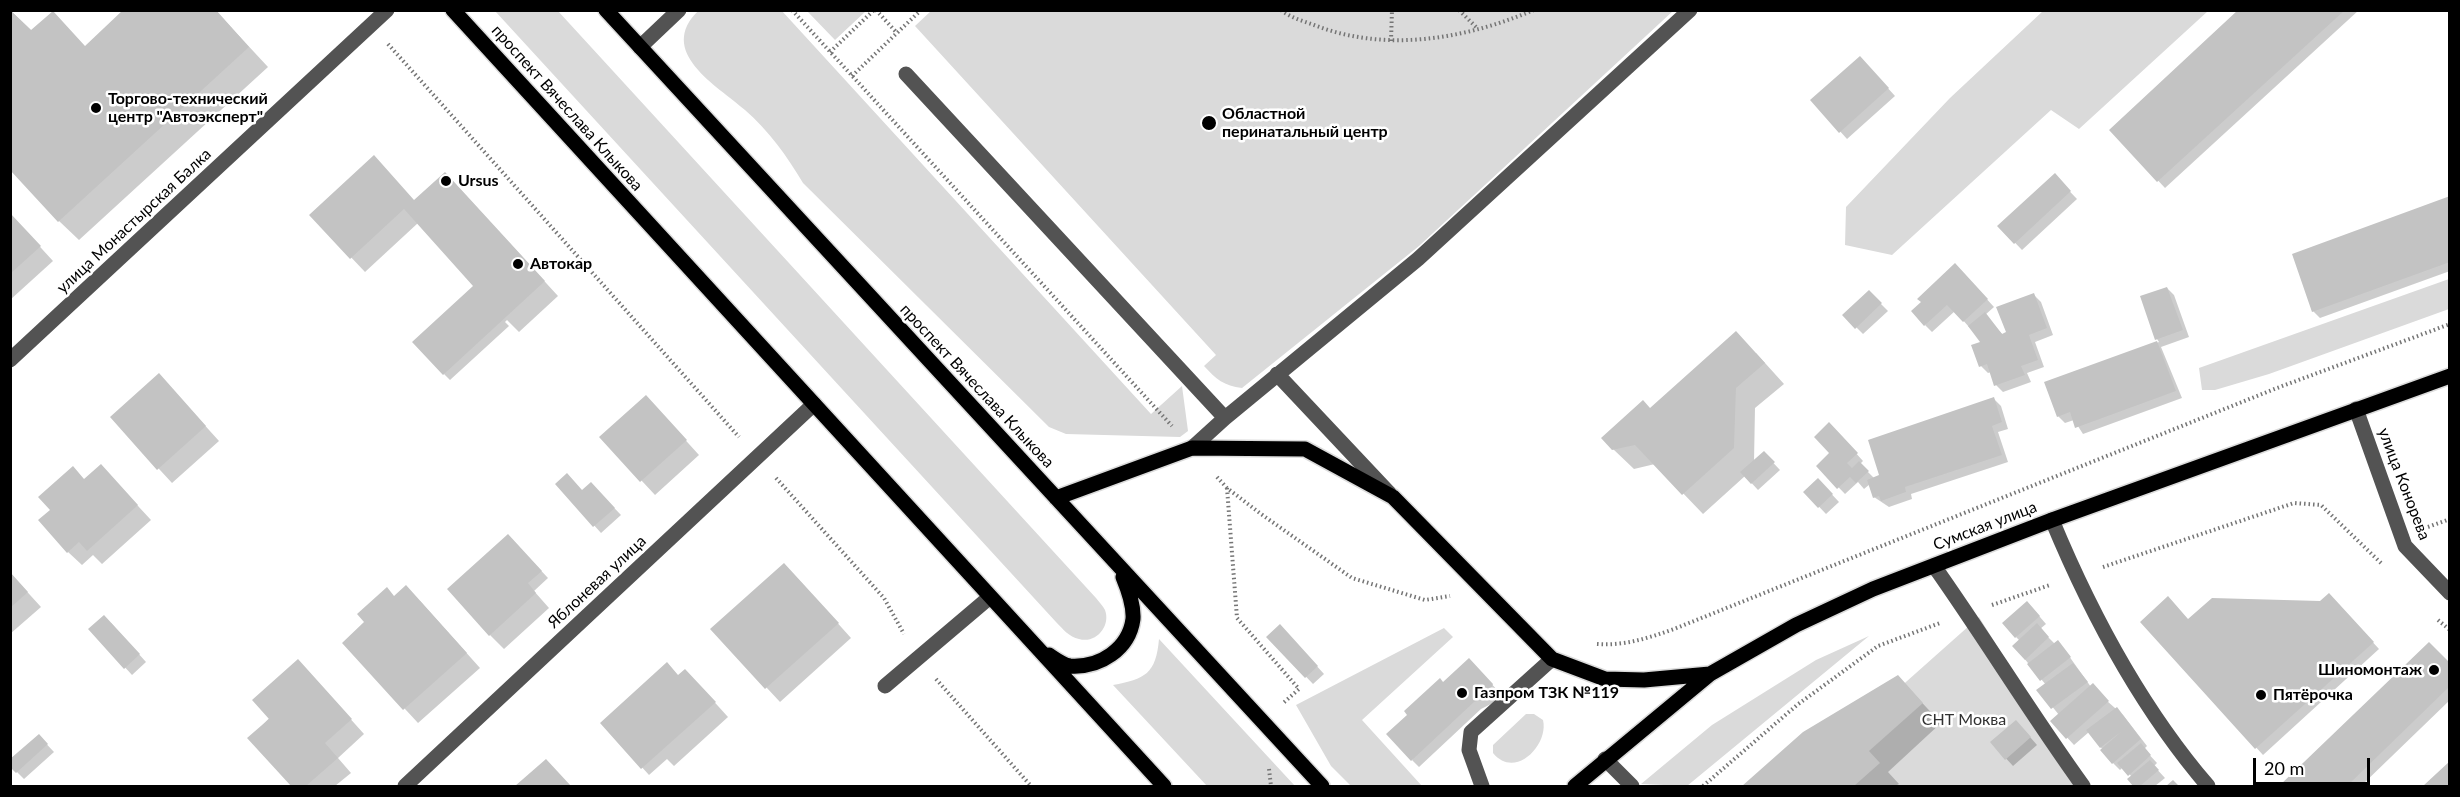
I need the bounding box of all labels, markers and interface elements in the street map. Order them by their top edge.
street label: проспект Вячеслава Клыкова [487,21,647,195]
place label: Торгово-технический центр "Автоэксперт" [108,89,268,127]
marker: Торгово-технический центр "Автоэксперт" [89,101,103,115]
place label: Областной перинатальный центр [1222,104,1388,142]
marker: Областной перинатальный центр [1200,114,1218,132]
street label: улица Монастырская Балка [53,144,215,298]
place label: Ursus [458,171,499,191]
marker: Ursus [439,174,453,188]
place label: Автокар [530,254,592,274]
marker: Автокар [511,257,525,271]
street label: проспект Вячеслава Клыкова [896,300,1058,472]
street label: улица Конорева [2374,425,2434,543]
street label: Сумская улица [1930,497,2040,555]
street label: Яблоневая улица [544,532,650,632]
place label: Шиномонтаж [2318,660,2422,680]
marker: Шиномонтаж [2427,663,2441,677]
place label: Газпром ТЗК №119 [1474,683,1619,703]
place label: Пятёрочка [2273,685,2353,705]
marker: Газпром ТЗК №119 [1455,686,1469,700]
marker: Пятёрочка [2254,688,2268,702]
park label: СНТ Моква [1922,710,2006,730]
scale bar [2256,746,2373,784]
text: 20 m [2264,757,2304,779]

